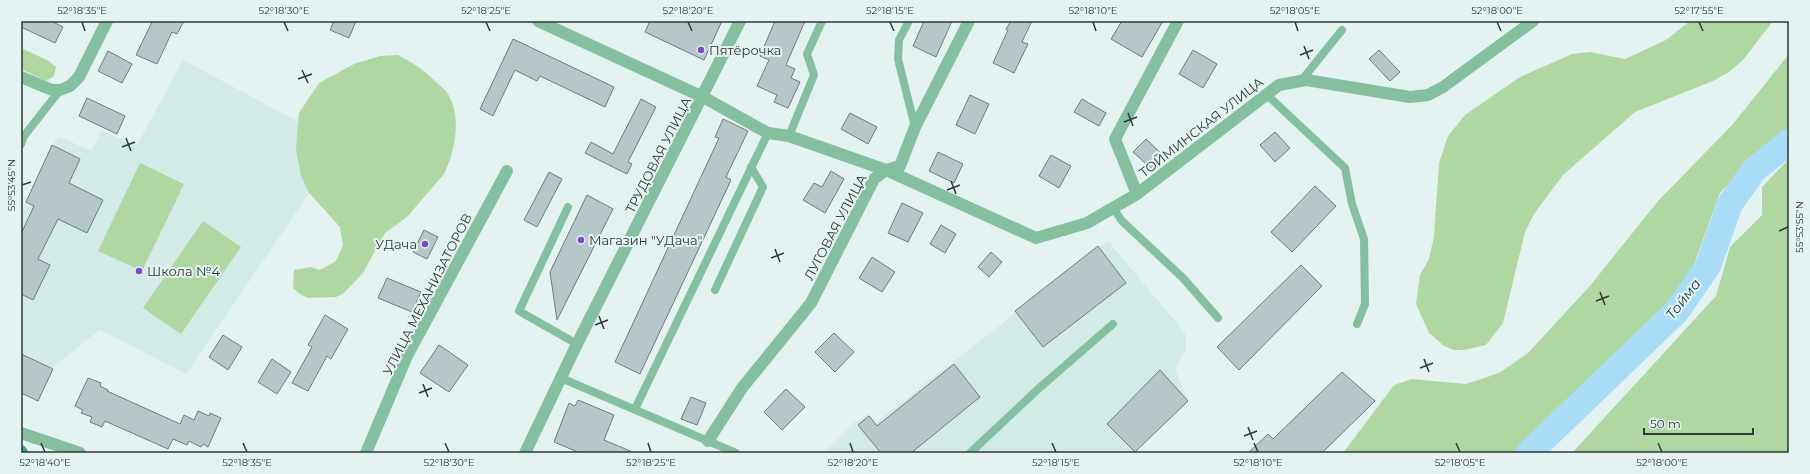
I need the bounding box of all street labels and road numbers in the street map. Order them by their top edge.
street label: ТОЙМИНСКАЯ УЛИЦА [1136,73,1267,180]
street label: ТРУДОВАЯ УЛИЦА [622,94,694,216]
street label: ЛУГОВАЯ УЛИЦА [800,171,870,283]
street label: УЛИЦА МЕХАНИЗАТОРОВ [379,211,475,377]

